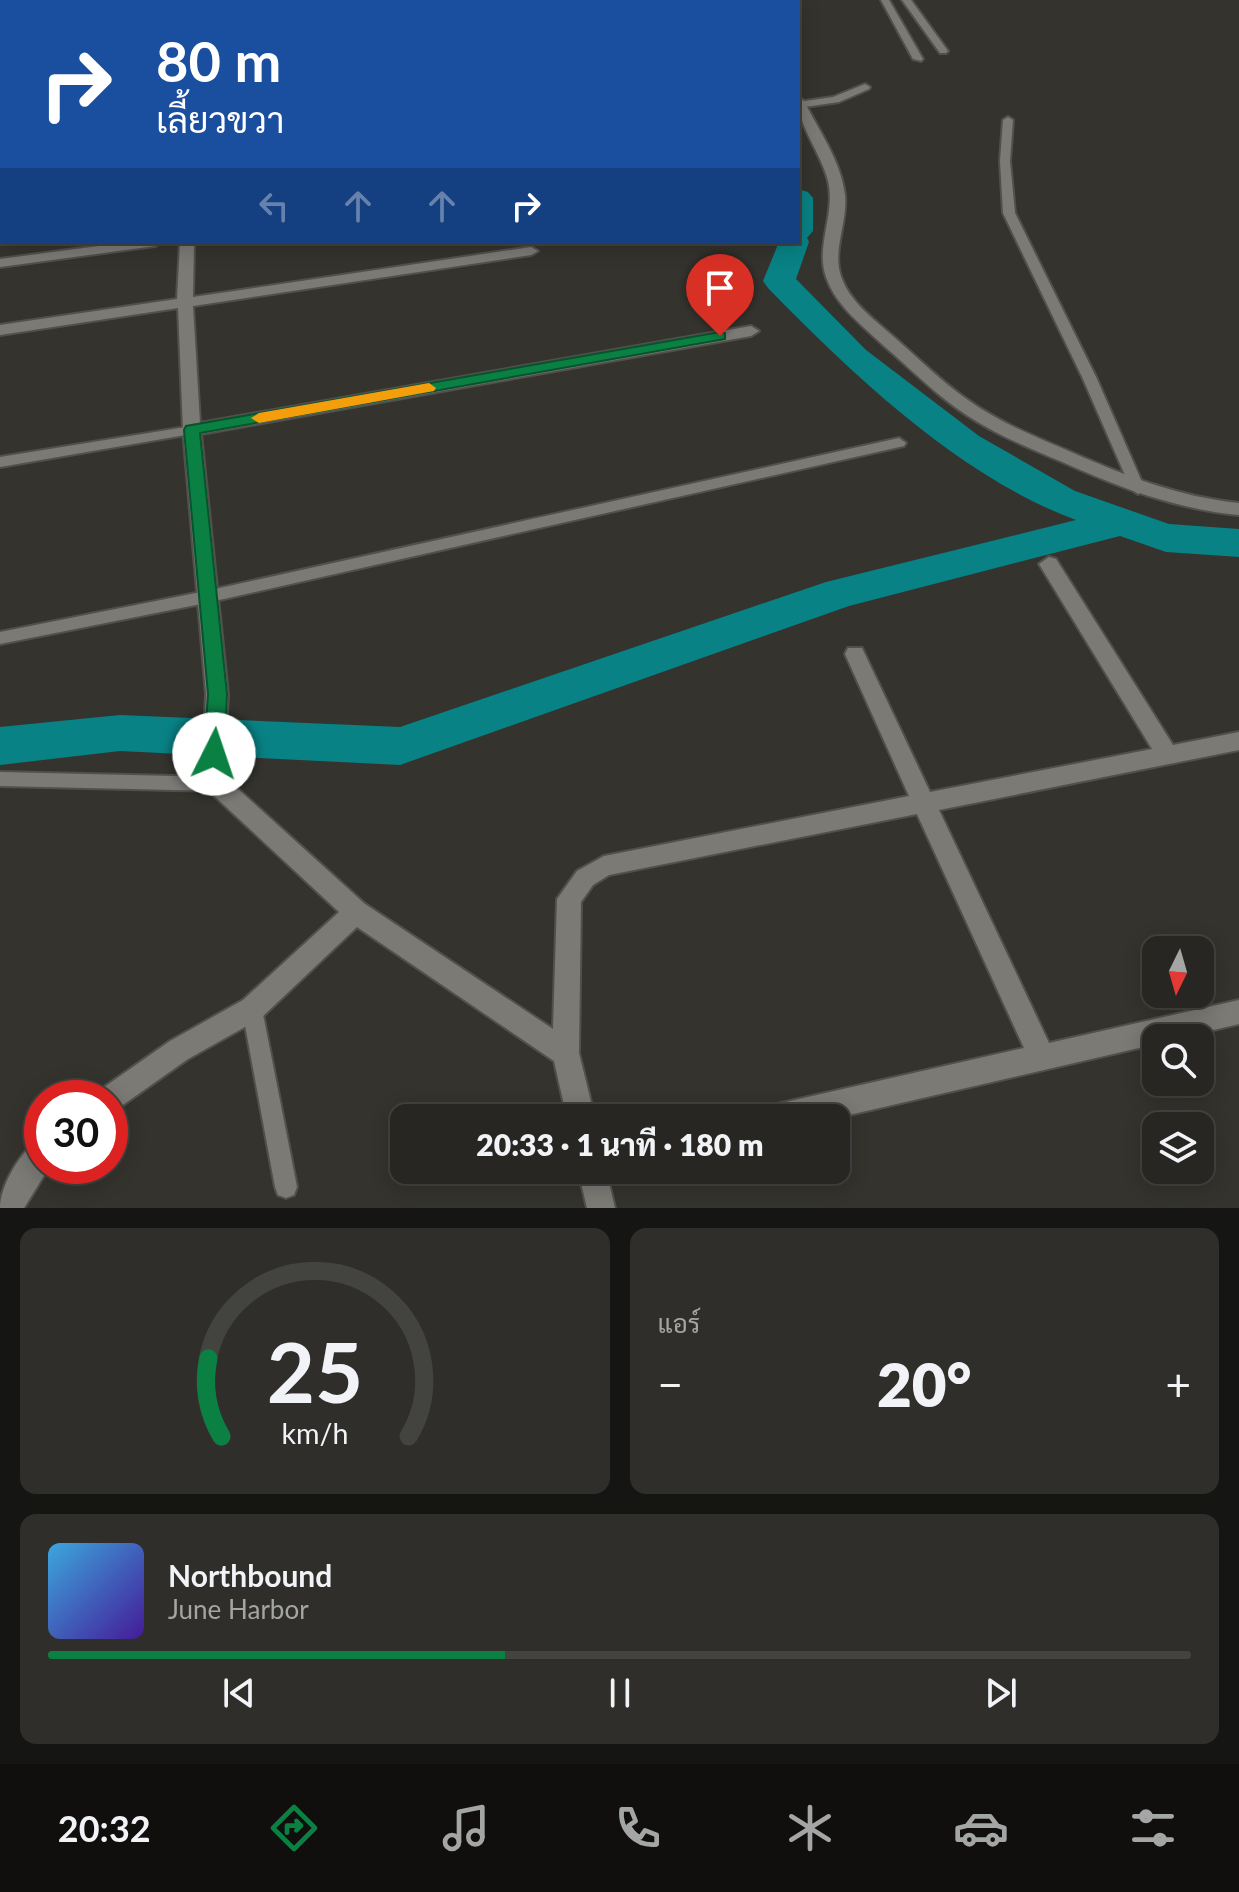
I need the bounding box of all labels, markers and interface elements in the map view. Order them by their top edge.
text: 80 m [156,27,281,94]
icon: right [24,32,128,136]
text: เลี้ยวขวา [156,97,284,141]
icon: left [252,184,296,228]
icon: ahead [336,184,380,228]
icon: ahead [420,184,464,228]
icon: right [504,184,548,228]
pin [686,254,754,336]
icon: arrive [698,266,742,310]
position arrow [172,712,256,796]
north arrow [1142,936,1214,1008]
map controls [1142,936,1214,1184]
button: search [1142,1024,1214,1096]
speed limit sign: 30 [24,1080,128,1184]
button: layers [1142,1112,1214,1184]
text: 20:33 · 1 นาที · 180 m [476,1126,764,1162]
text: แอร์ [658,1307,700,1339]
text: 25 [267,1321,363,1421]
text: 20° [877,1348,972,1420]
text: − [658,1358,683,1410]
text: + [1165,1358,1191,1410]
text: km/h [281,1416,348,1450]
text: Northbound [168,1557,332,1593]
text: June Harbor [168,1593,309,1625]
icon: previous [217,1671,261,1715]
icon: pause [598,1671,642,1715]
icon: next [979,1671,1023,1715]
icon: directions [266,1800,322,1856]
icon: music [438,1800,494,1856]
icon: phone [610,1800,666,1856]
icon: climate [782,1800,838,1856]
icon: car [953,1800,1009,1856]
icon: filters [1125,1800,1181,1856]
text: 20:32 [58,1806,151,1850]

